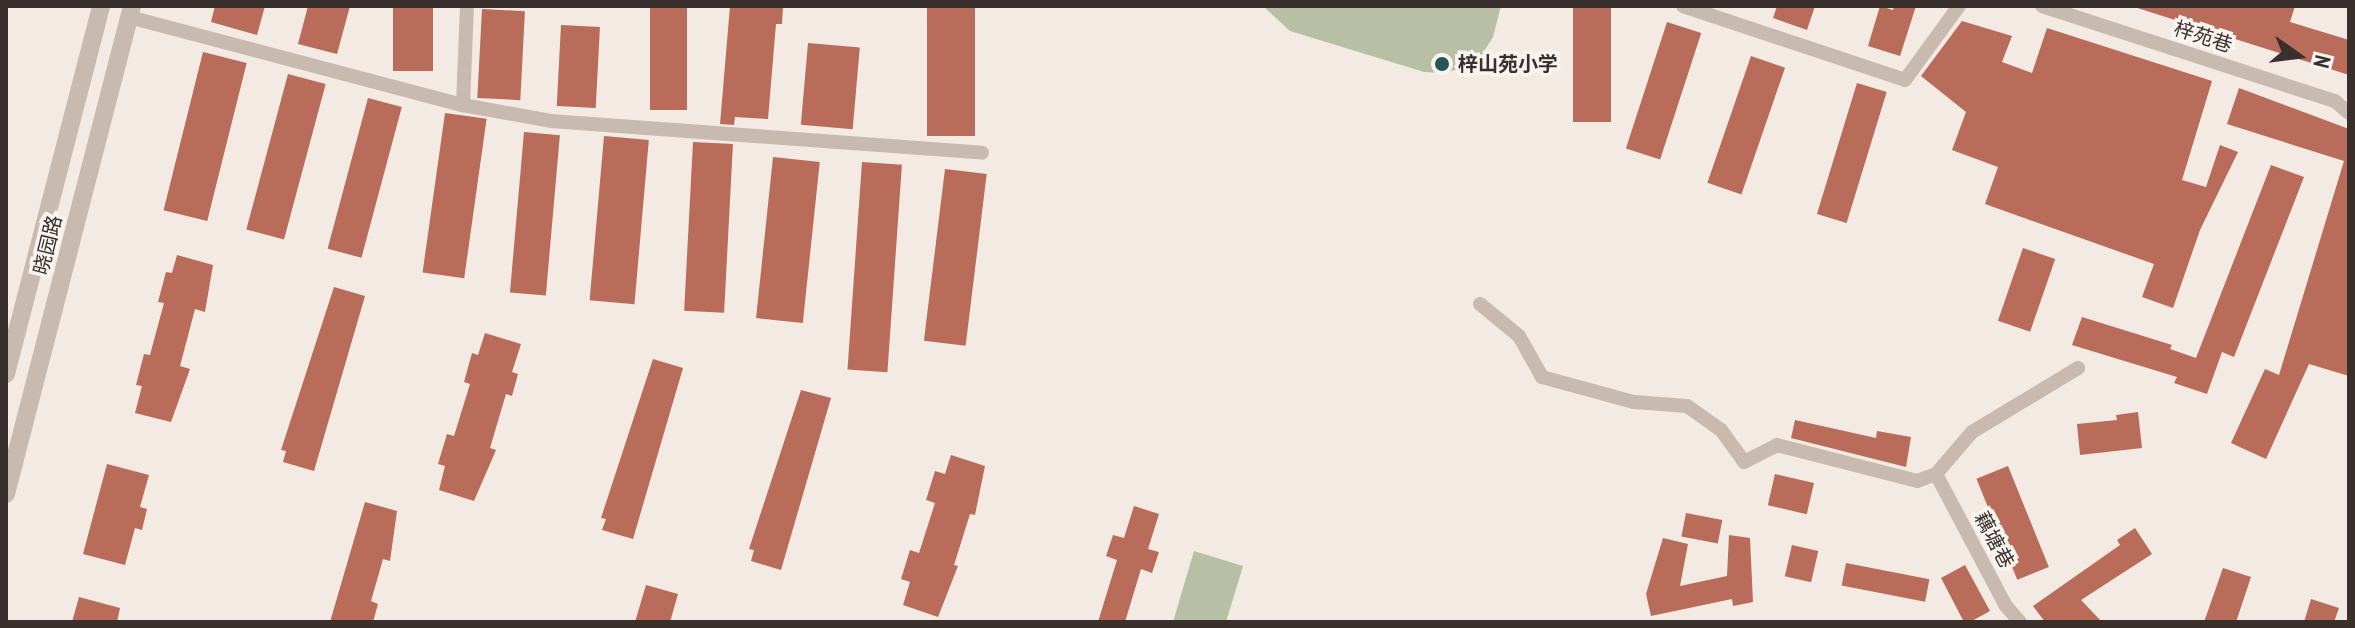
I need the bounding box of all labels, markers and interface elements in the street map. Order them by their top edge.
street label: 梓苑巷 [2171,16,2235,58]
north arrow [2259,16,2339,96]
place label: 梓山苑小学 [1458,52,1558,76]
text: N [2307,53,2337,71]
marker: 梓山苑小学 [1433,55,1451,73]
street label: 晓园路 [29,213,67,277]
street label: 藕塘巷 [1969,508,2019,572]

